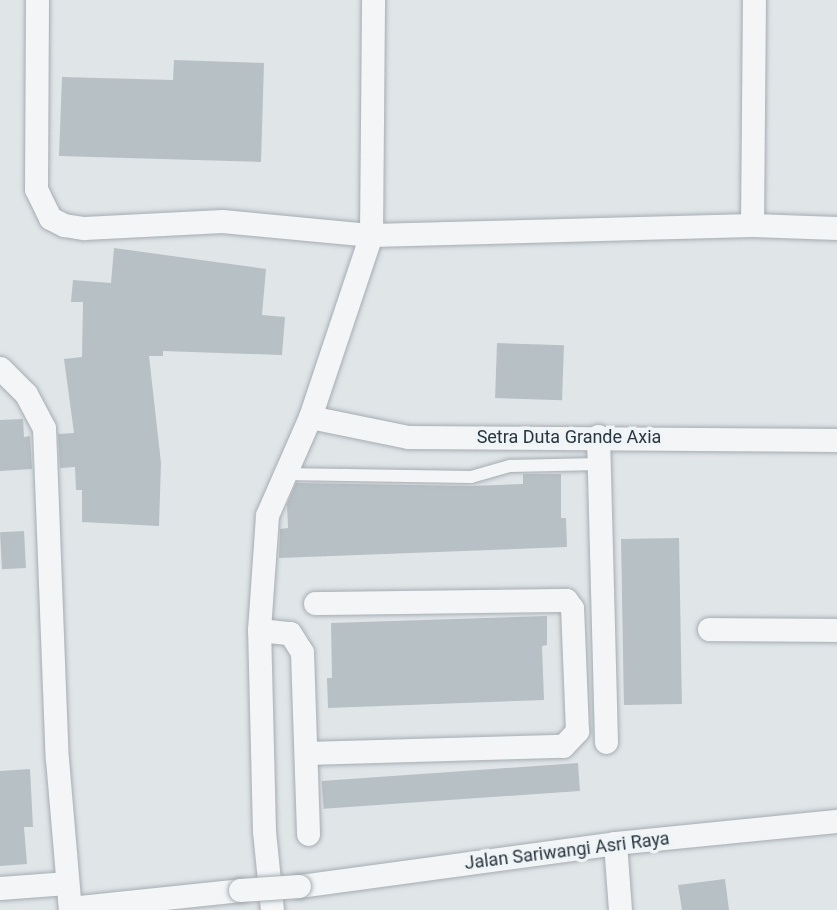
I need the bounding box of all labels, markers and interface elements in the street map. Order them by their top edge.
street label: Setra Duta Grande Axia [477,426,661,448]
street label: Jalan Sariwangi Asri Raya [463,828,671,874]

